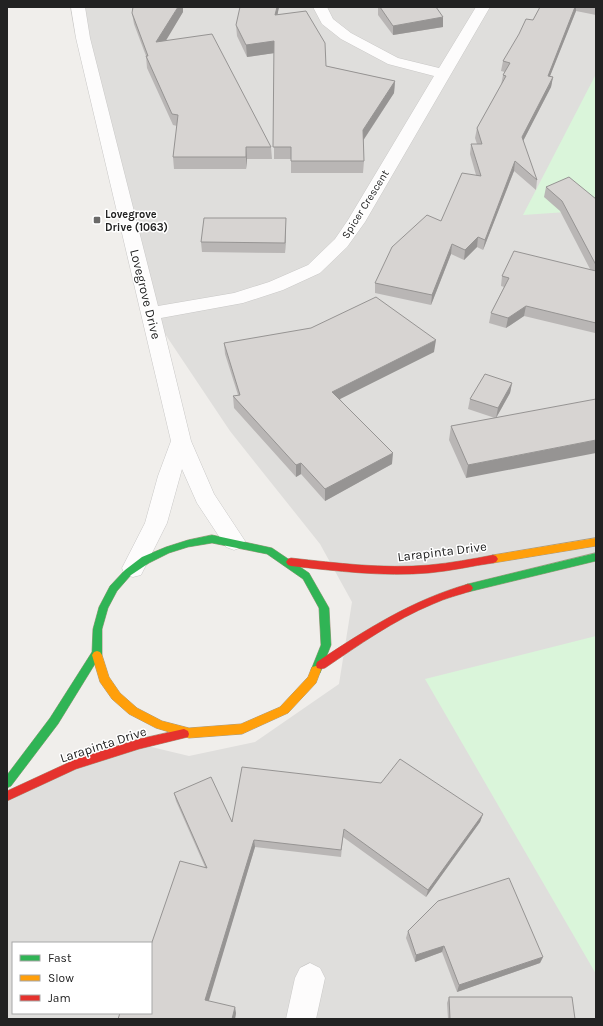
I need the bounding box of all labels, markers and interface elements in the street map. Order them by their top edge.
street label: Spicer Crescent [339,168,392,241]
place label: Lovegrove Drive (1063) [105,208,168,234]
marker: Lovegrove Drive (1063) [92,215,102,225]
street label: Lovegrove Drive [127,248,164,341]
street label: Larapinta Drive [397,539,488,564]
street label: Larapinta Drive [58,723,149,765]
legend [12,942,152,1014]
text: Fast [48,951,72,965]
text: Slow [48,971,74,985]
text: Jam [48,991,71,1005]

